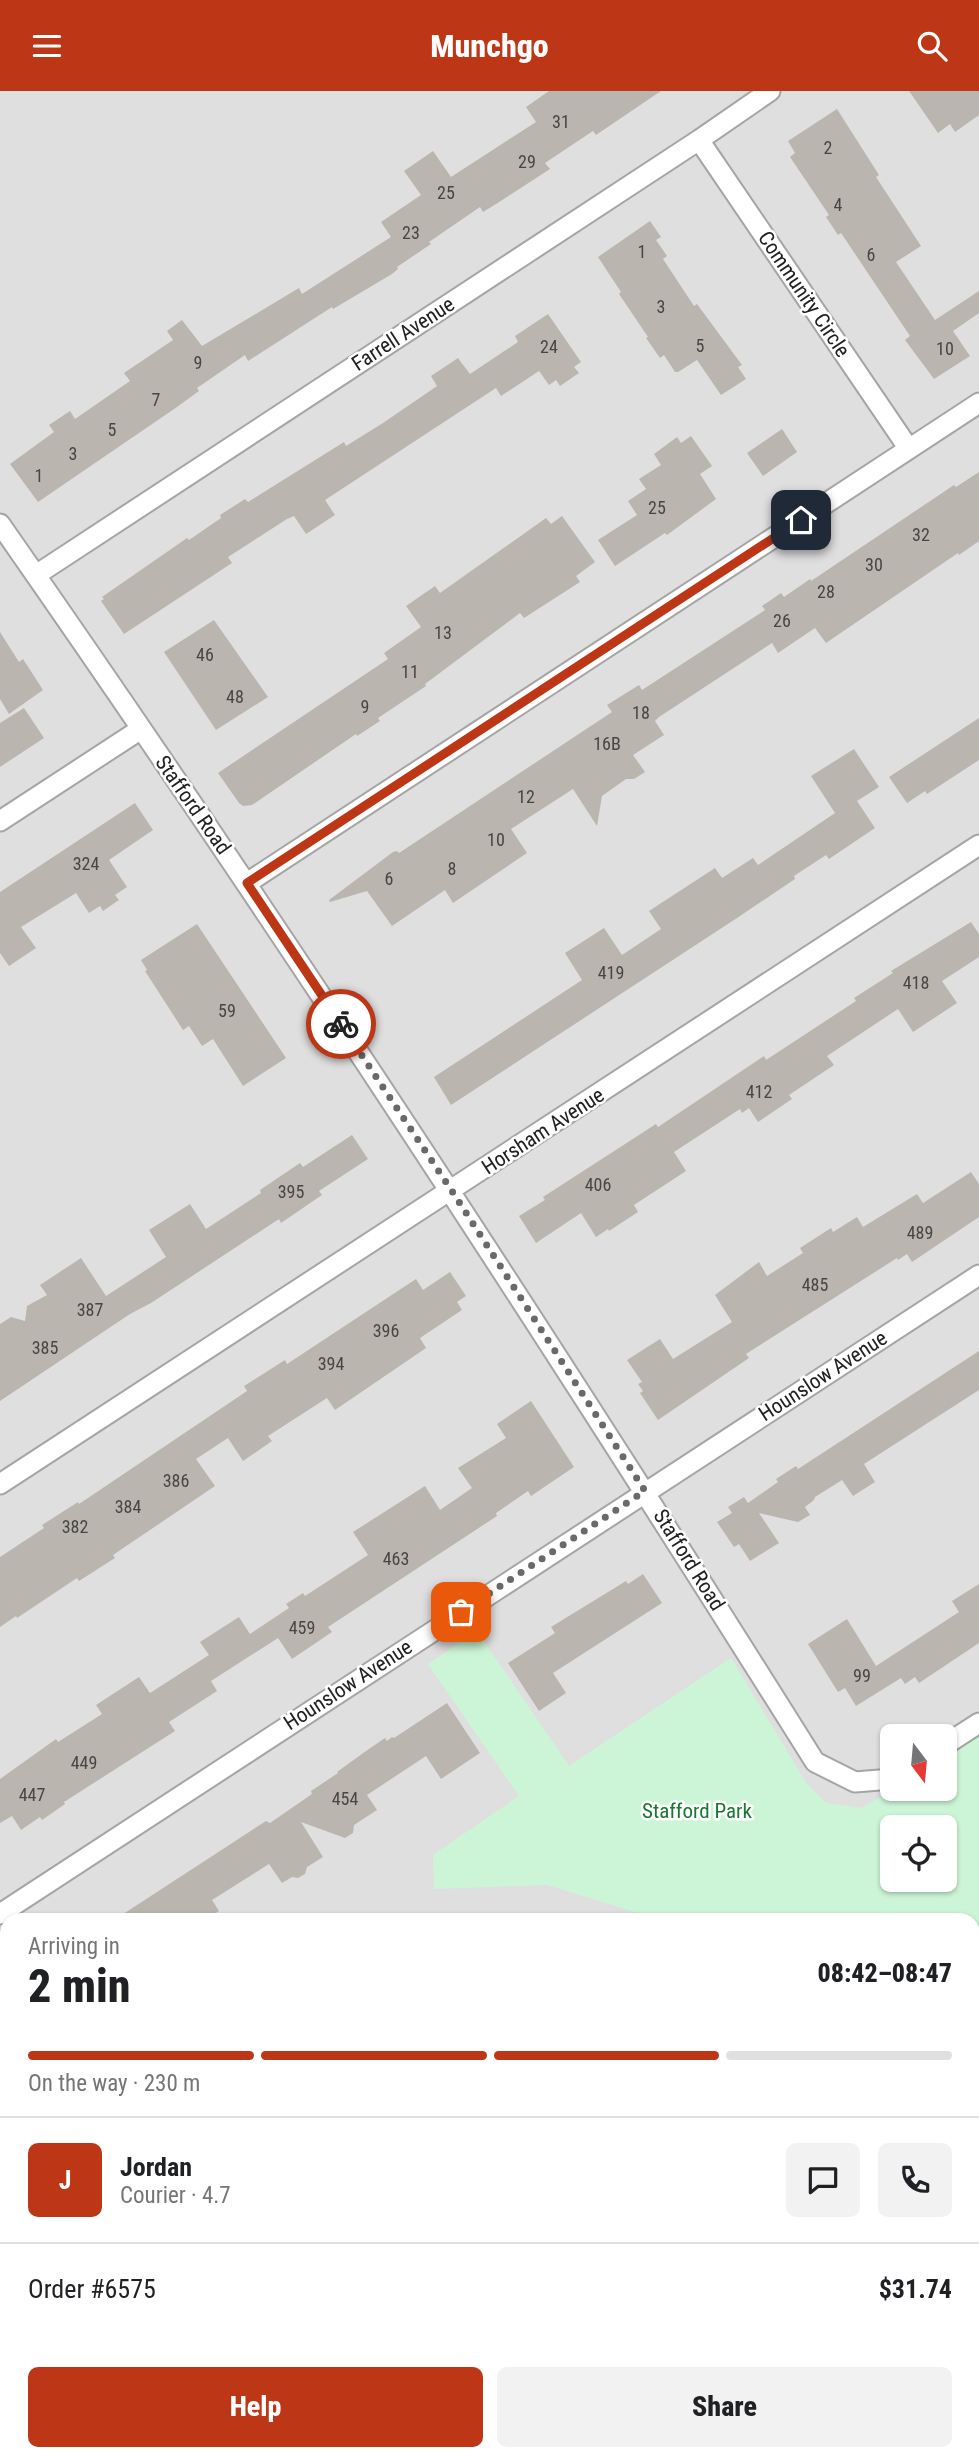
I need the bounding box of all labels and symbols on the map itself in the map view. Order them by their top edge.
house number: 31 [552,111,570,132]
house number: 2 [824,137,833,158]
house number: 29 [518,151,536,172]
house number: 25 [437,182,455,203]
house number: 4 [834,194,843,215]
house number: 23 [402,222,420,243]
street label: Community Circle [753,227,855,361]
house number: 1 [638,241,646,262]
house number: 6 [867,244,875,265]
street label: Farrell Avenue [347,292,459,376]
house number: 3 [657,296,665,317]
house number: 5 [696,335,705,356]
house number: 24 [540,336,558,357]
house number: 10 [936,338,954,359]
house number: 9 [194,352,202,373]
house number: 7 [152,389,161,410]
house number: 5 [108,419,117,440]
house number: 3 [69,443,77,464]
house number: 1 [35,465,43,486]
pin [771,490,831,550]
house number: 25 [648,497,666,518]
house number: 32 [912,524,930,545]
house number: 30 [865,554,883,575]
house number: 28 [817,581,835,602]
house number: 26 [773,610,791,631]
house number: 13 [434,622,452,643]
house number: 46 [196,644,214,665]
house number: 11 [401,661,419,682]
house number: 48 [226,686,244,707]
house number: 9 [361,696,369,717]
house number: 18 [632,702,650,723]
house number: 16B [593,733,621,754]
street label: Stafford Road [150,751,236,859]
house number: 12 [517,786,535,807]
house number: 10 [487,829,505,850]
house number: 324 [73,853,99,874]
house number: 8 [448,858,456,879]
house number: 6 [385,868,393,889]
house number: 419 [598,962,624,983]
house number: 418 [903,972,929,993]
courier [306,989,376,1059]
house number: 59 [218,1000,236,1021]
house number: 412 [746,1081,772,1102]
street label: Horsham Avenue [477,1083,609,1179]
house number: 406 [585,1174,611,1195]
house number: 395 [278,1181,304,1202]
house number: 489 [907,1222,933,1243]
house number: 485 [802,1274,828,1295]
house number: 387 [77,1299,103,1320]
house number: 396 [373,1320,399,1341]
street label: Hounslow Avenue [755,1326,892,1426]
house number: 385 [32,1337,58,1358]
house number: 394 [318,1353,344,1374]
house number: 386 [163,1470,189,1491]
house number: 384 [115,1496,141,1517]
street label: Stafford Road [648,1505,730,1615]
house number: 382 [62,1516,88,1537]
house number: 463 [383,1548,409,1569]
pin [431,1582,491,1642]
house number: 459 [289,1617,315,1638]
street label: Hounslow Avenue [280,1635,417,1735]
house number: 99 [853,1665,871,1686]
north arrow [880,1724,957,1801]
house number: 449 [71,1752,97,1773]
house number: 447 [19,1784,45,1805]
house number: 454 [332,1788,358,1809]
park label: Stafford Park [642,1799,752,1823]

